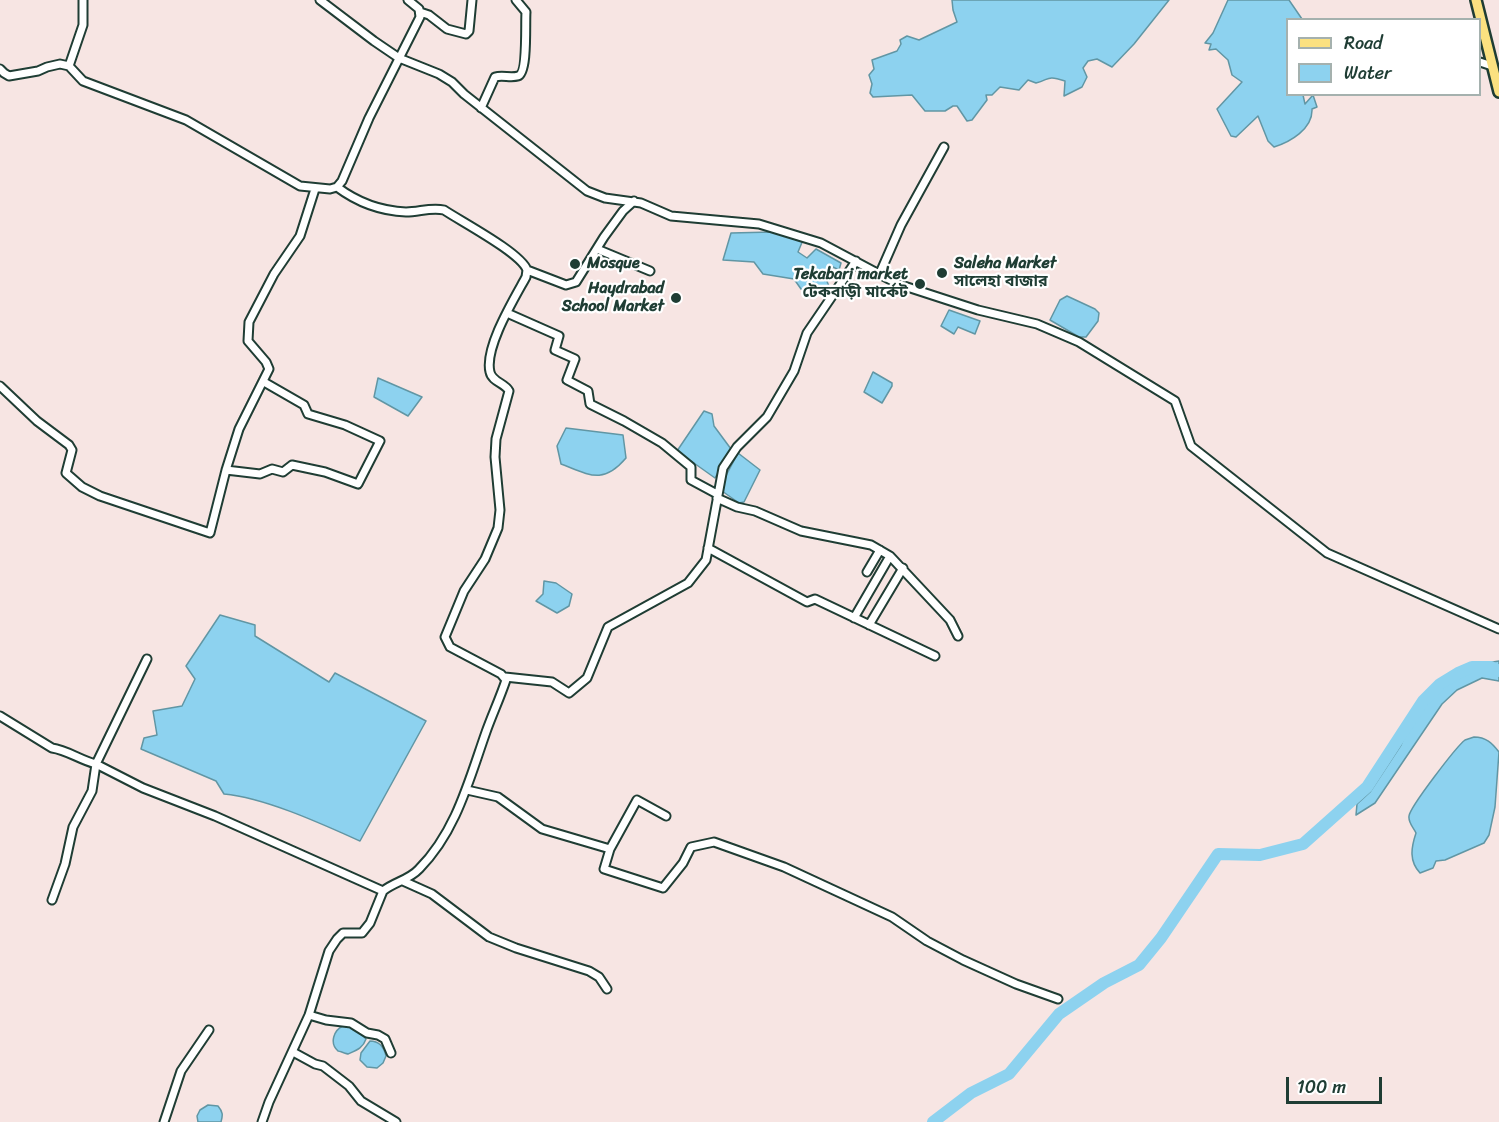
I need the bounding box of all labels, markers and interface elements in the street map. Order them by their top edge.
legend [1286,18,1481,96]
text: Road [1344,27,1383,59]
text: Water [1344,57,1391,89]
place label: Mosque [587,254,640,274]
place label: Saleha Market সালেহা বাজার [954,254,1056,292]
marker: Mosque [568,257,582,271]
place label: Tekabari market টেকবাড়ী মার্কেট [793,265,908,303]
marker: Saleha Market সালেহা বাজার [935,266,949,280]
marker: Tekabari market টেকবাড়ী মার্কেট [913,277,927,291]
place label: Haydrabad School Market [562,279,664,317]
marker: Haydrabad School Market [669,291,683,305]
scale bar [1289,1065,1385,1103]
text: 100 m [1297,1071,1346,1103]

